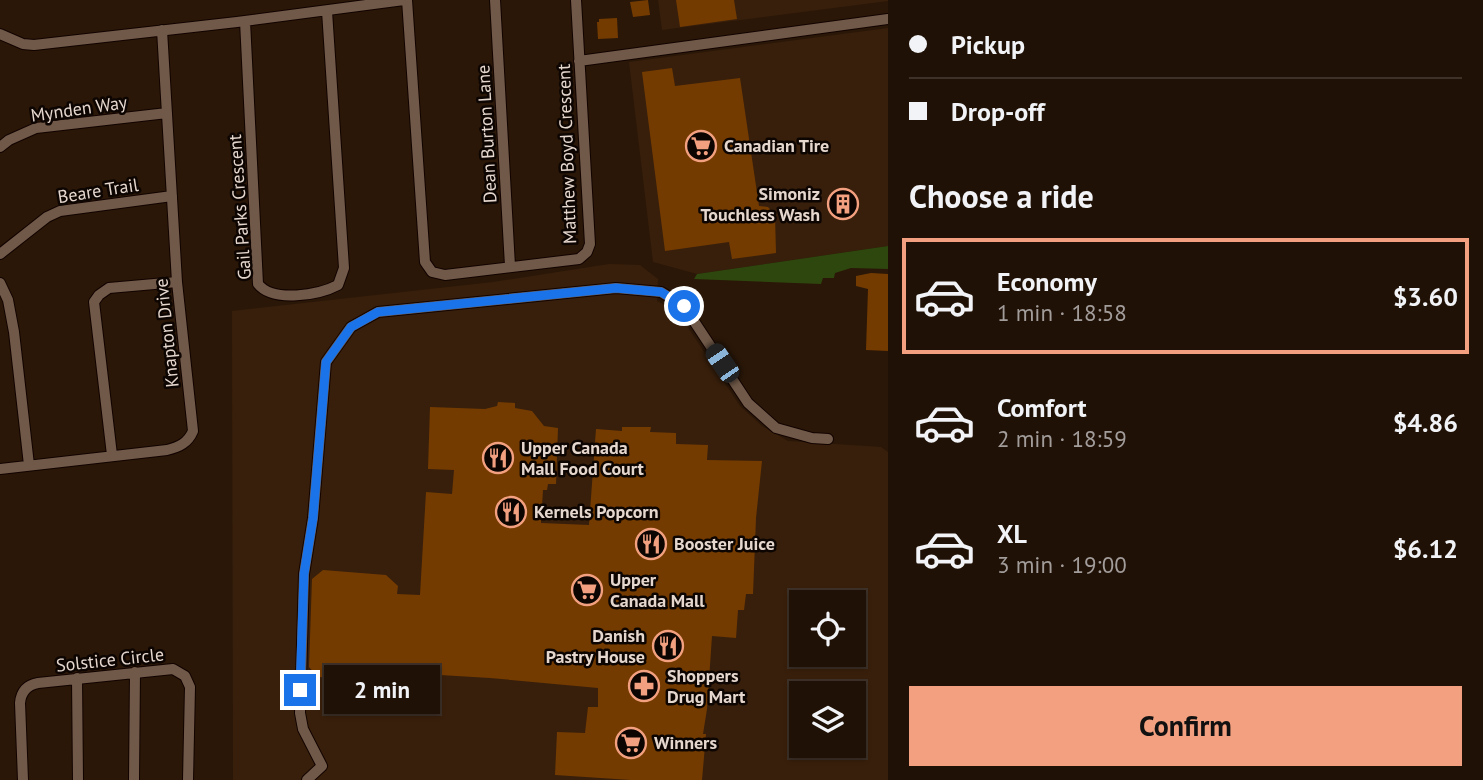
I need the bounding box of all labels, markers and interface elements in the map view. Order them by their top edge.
text: Pickup [951,28,1025,61]
street label: Dean Burton Lane [471,64,502,204]
street label: Matthew Boyd Crescent [552,64,581,244]
street label: Mynden Way [29,90,129,127]
text: Drop-off [951,95,1045,128]
supermarket icon: Canadian Tire [684,129,718,163]
street label: Gail Parks Crescent [223,133,256,281]
place label: Canadian Tire [724,134,829,157]
street label: Beare Trail [56,173,141,208]
text: Choose a ride [909,175,1094,217]
place label: Simoniz Touchless Wash [700,182,820,226]
building icon: Simoniz Touchless Wash [826,187,860,221]
icon: car [913,265,976,328]
text: Economy [997,265,1097,298]
street label: Knapton Drive [149,277,184,389]
text: $3.60 [1393,280,1458,313]
route start [668,290,700,322]
text: 1 min · 18:58 [997,298,1127,327]
car [702,340,743,386]
icon: car [913,391,976,454]
text: Comfort [997,391,1087,424]
text: $4.86 [1393,406,1458,439]
text: 2 min · 18:59 [997,424,1127,453]
place label: Upper Canada Mall Food Court [521,436,645,480]
restaurant icon: Upper Canada Mall Food Court [481,441,515,475]
restaurant icon: Kernels Popcorn [494,495,528,529]
place label: Kernels Popcorn [534,500,658,523]
icon: car [913,517,976,580]
text: XL [997,517,1027,550]
restaurant icon: Booster Juice [634,527,668,561]
place label: Booster Juice [674,532,775,555]
text: $6.12 [1393,532,1458,565]
text: 3 min · 19:00 [997,550,1127,579]
place label: Upper Canada Mall [610,568,705,612]
supermarket icon: Upper Canada Mall [570,573,604,607]
map controls [789,590,866,758]
button: locate [789,590,866,667]
place label: Danish Pastry House [546,624,645,668]
restaurant icon: Danish Pastry House [651,629,685,663]
street label: Solstice Circle [55,642,165,677]
place label: Shoppers Drug Mart [667,664,746,708]
callout: 2 min [324,666,440,714]
pharmacy icon: Shoppers Drug Mart [627,669,661,703]
route end [284,674,316,706]
text: 2 min [354,675,410,704]
button: layers [789,681,866,758]
button: Confirm [909,686,1462,766]
supermarket icon: Winners [614,726,648,760]
place label: Winners [654,731,717,754]

